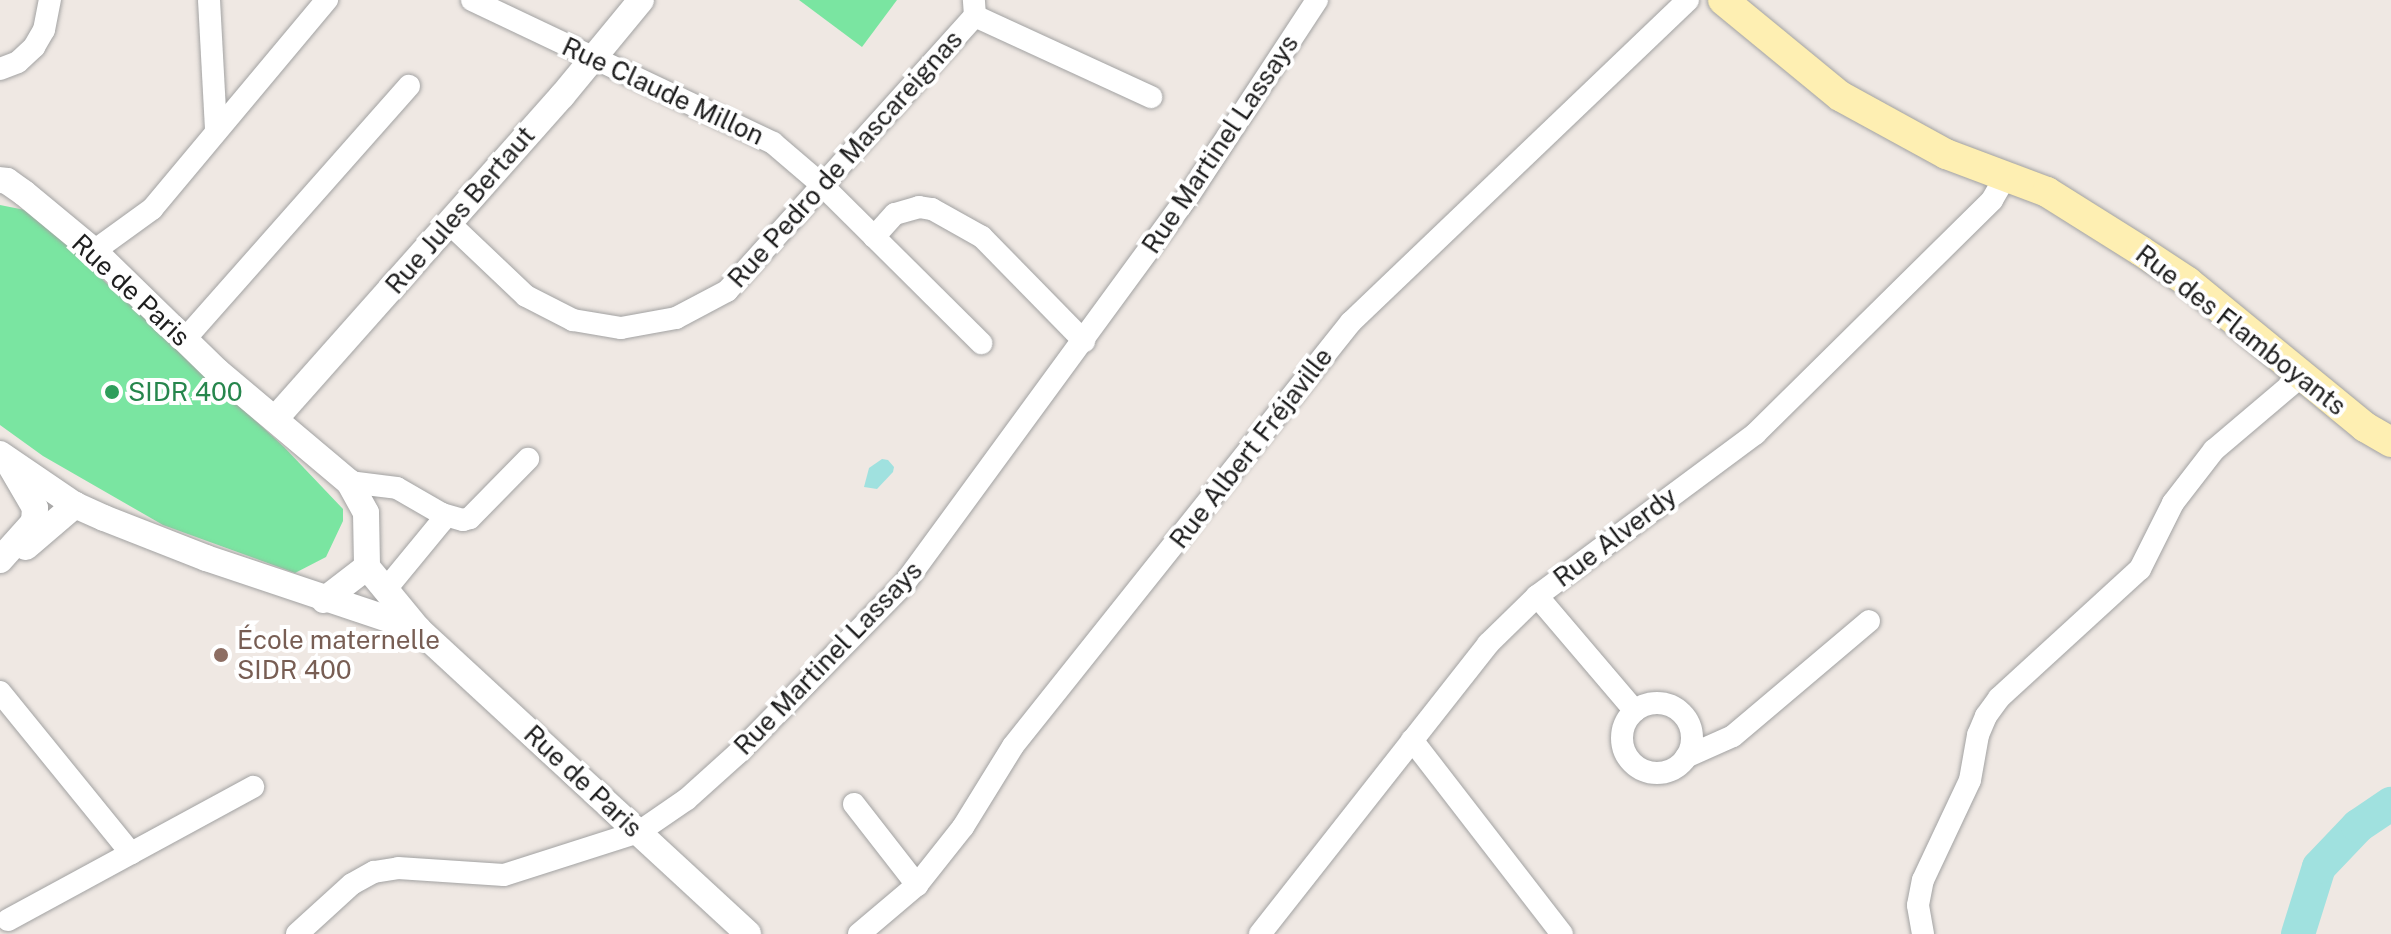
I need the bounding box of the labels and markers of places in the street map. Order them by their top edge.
place label: SIDR 400 [128,376,243,408]
marker: SIDR 400 [103,383,121,401]
place label: École maternelle SIDR 400 [237,624,440,686]
marker: École maternelle SIDR 400 [212,646,230,664]

